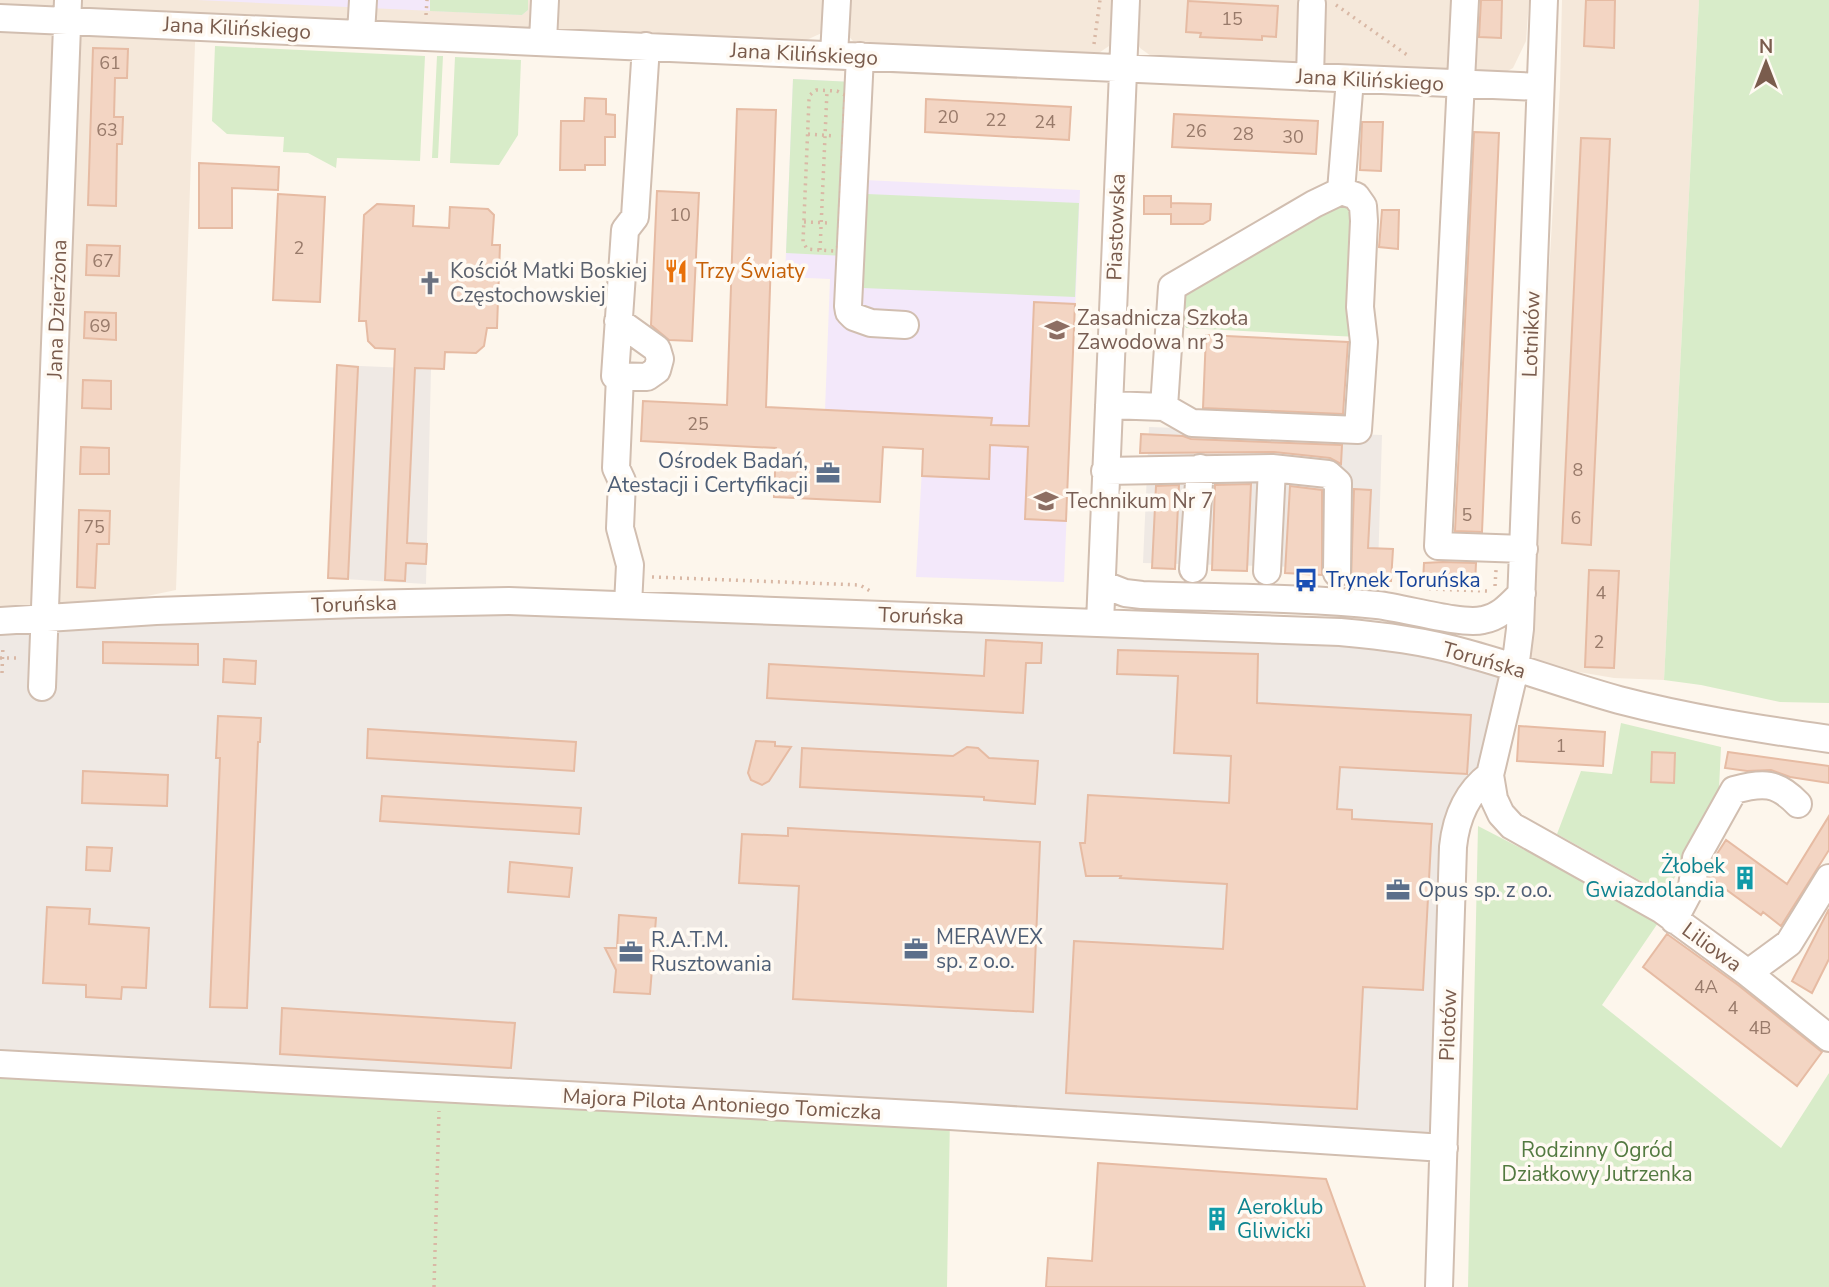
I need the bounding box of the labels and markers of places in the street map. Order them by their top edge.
place label: Kościół Matki Boskiej Częstochowskiej [450,257,647,309]
restaurant icon: Trzy Światy [662,257,690,285]
place label: Trzy Światy [696,257,805,285]
church icon: Kościół Matki Boskiej Częstochowskiej [416,269,444,297]
place label: Zasadnicza Szkoła Zawodowa nr 3 [1077,304,1248,356]
school or university icon: Zasadnicza Szkoła Zawodowa nr 3 [1043,316,1071,344]
place label: Ośrodek Badań, Atestacji i Certyfikacji [607,447,808,499]
office icon: Ośrodek Badań, Atestacji i Certyfikacji [814,459,842,487]
school or university icon: Technikum Nr 7 [1032,487,1060,515]
place label: Technikum Nr 7 [1066,487,1213,515]
bus stop icon: Trynek Toruńska [1292,566,1320,594]
place label: Trynek Toruńska [1326,566,1481,594]
place label: Żłobek Gwiazdolandia [1585,852,1725,904]
building icon: Żłobek Gwiazdolandia [1731,864,1759,892]
office icon: Opus sp. z o.o. [1384,876,1412,904]
place label: Opus sp. z o.o. [1418,876,1552,904]
place label: MERAWEX sp. z o.o. [936,923,1043,975]
place label: R.A.T.M. Rusztowania [651,926,772,978]
office icon: MERAWEX sp. z o.o. [902,935,930,963]
office icon: R.A.T.M. Rusztowania [617,938,645,966]
place label: Aeroklub Gliwicki [1237,1193,1323,1245]
building icon: Aeroklub Gliwicki [1203,1205,1231,1233]

